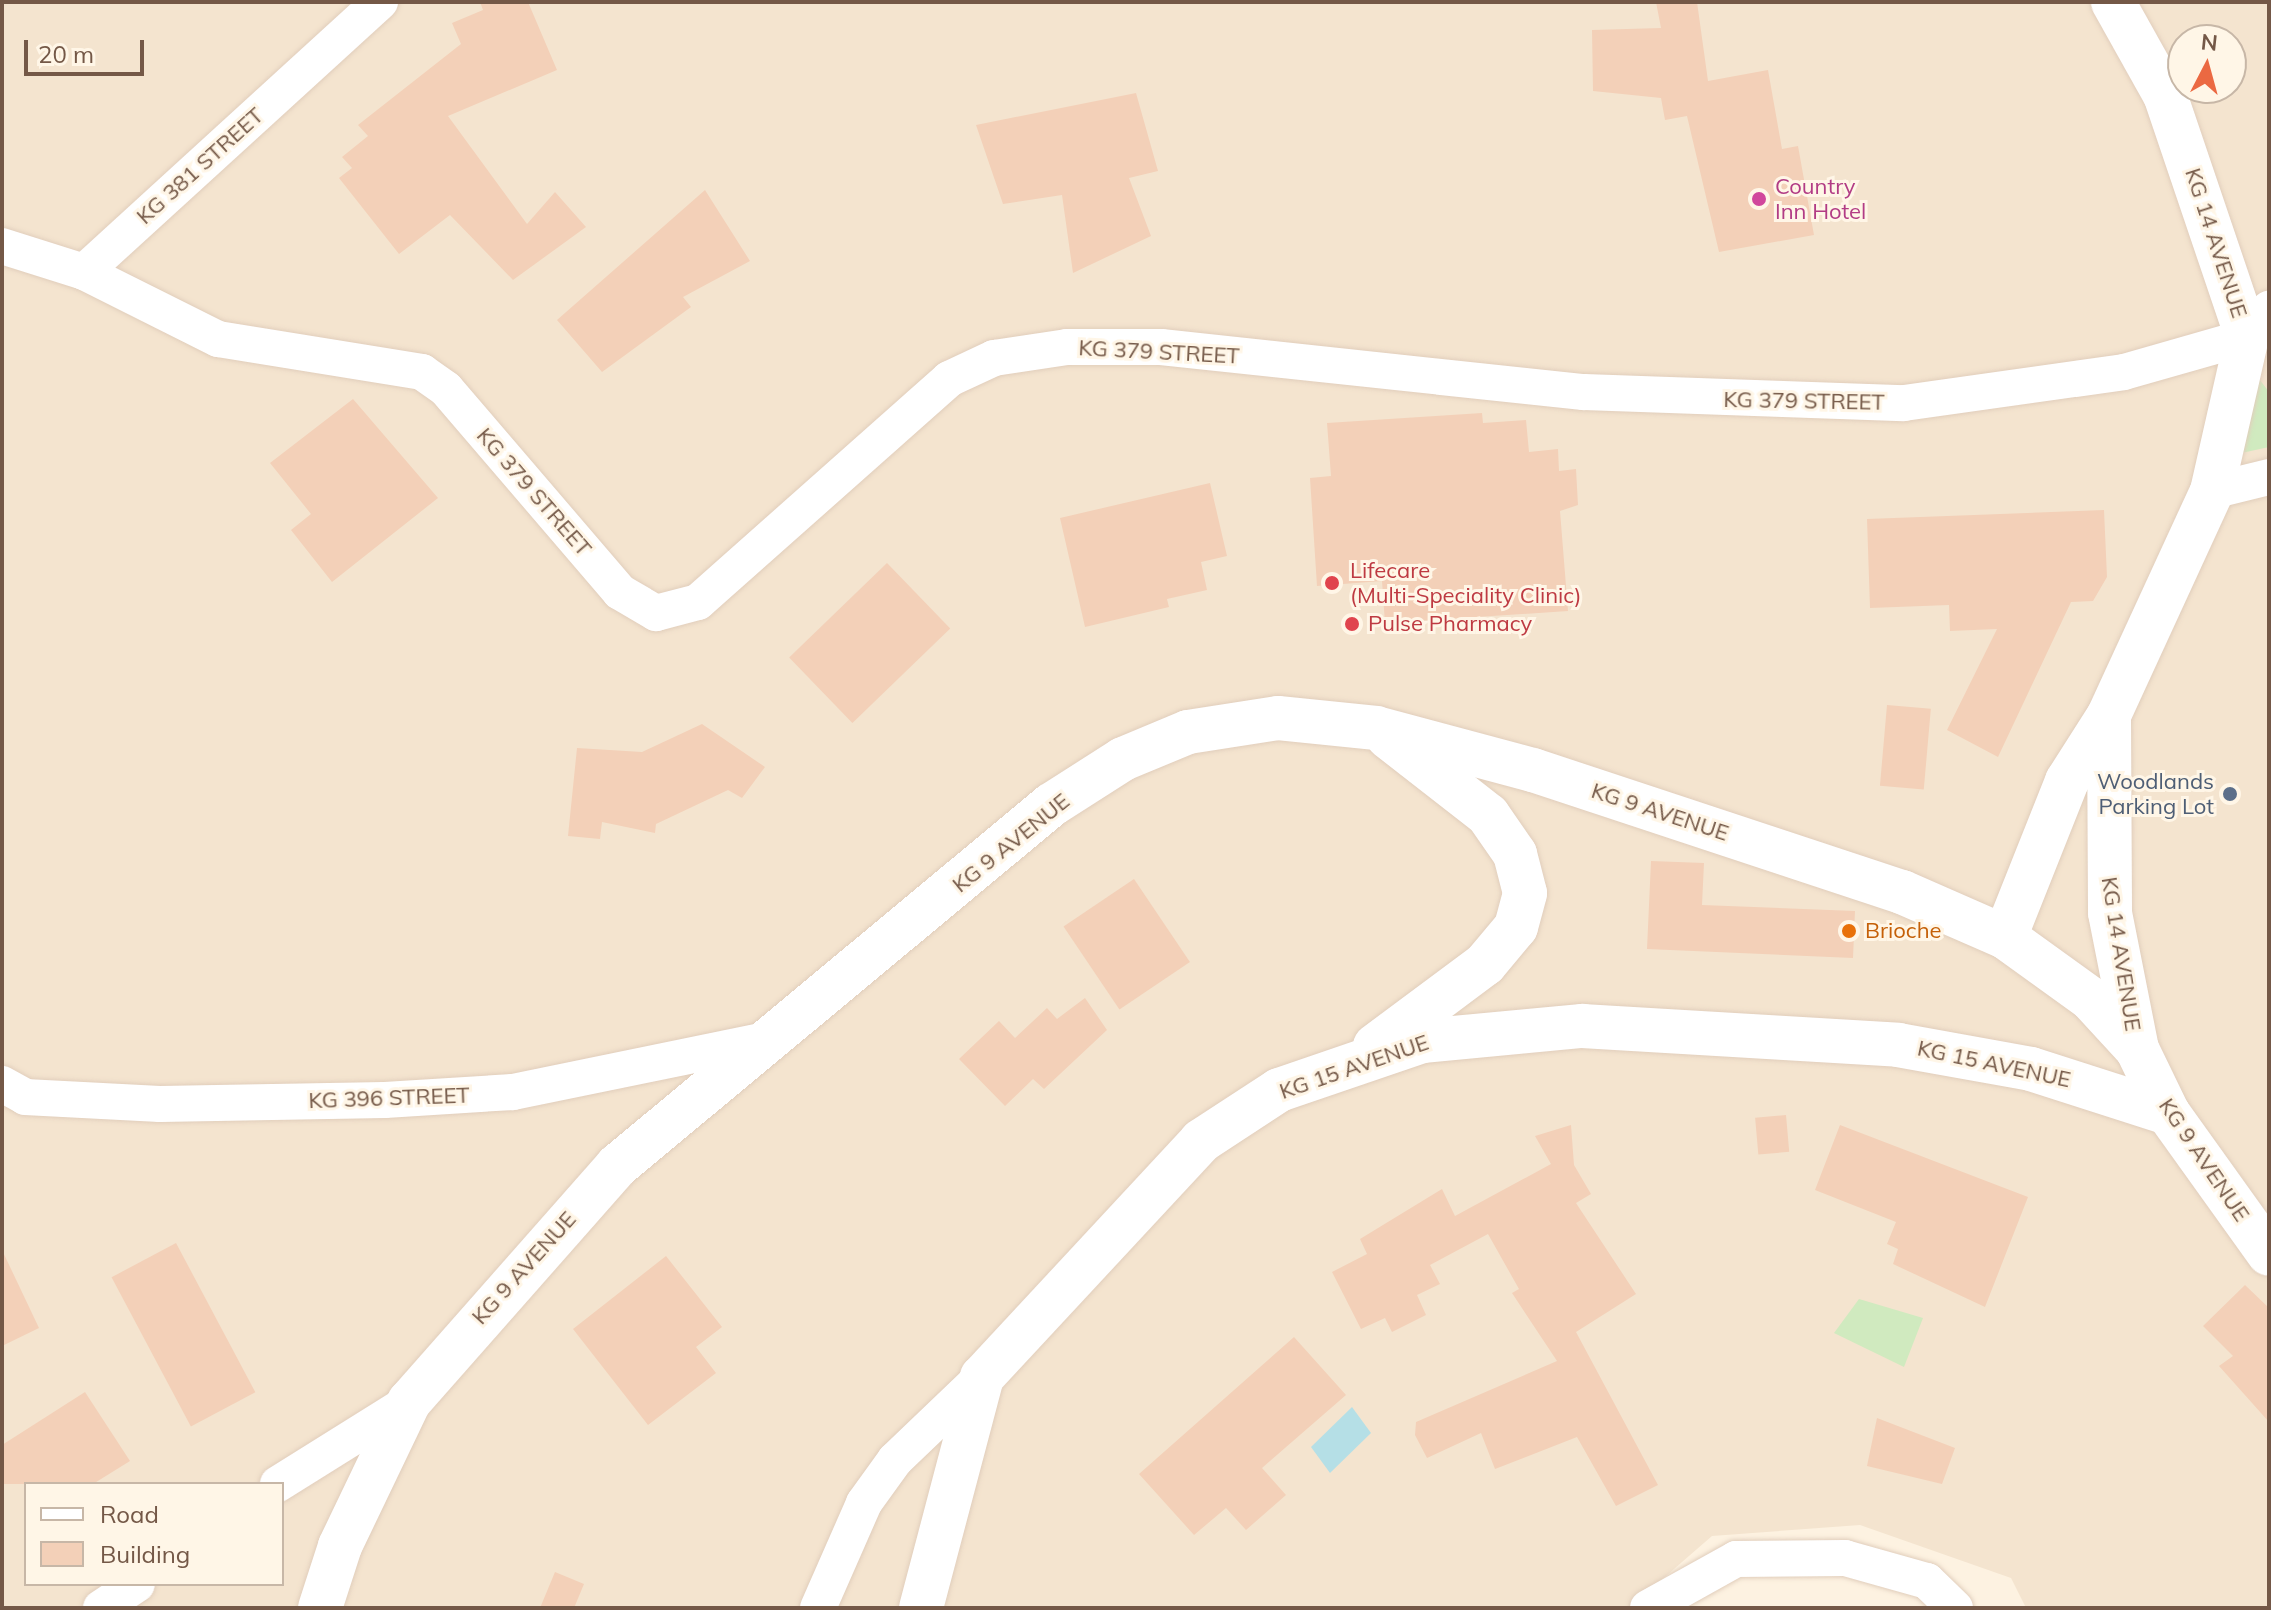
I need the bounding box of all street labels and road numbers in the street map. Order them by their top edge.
street label: KG 381 STREET [131,102,269,230]
street label: KG 14 AVENUE [2179,165,2253,321]
street label: KG 379 STREET [1078,335,1240,369]
street label: KG 379 STREET [1723,386,1885,416]
street label: KG 379 STREET [471,422,597,562]
street label: KG 9 AVENUE [1588,777,1732,847]
street label: KG 9 AVENUE [947,788,1075,898]
street label: KG 14 AVENUE [2096,875,2146,1033]
street label: KG 15 AVENUE [1276,1029,1432,1105]
street label: KG 15 AVENUE [1915,1035,2073,1093]
street label: KG 396 STREET [308,1082,470,1114]
street label: KG 9 AVENUE [2153,1093,2255,1227]
street label: KG 9 AVENUE [466,1206,582,1330]

